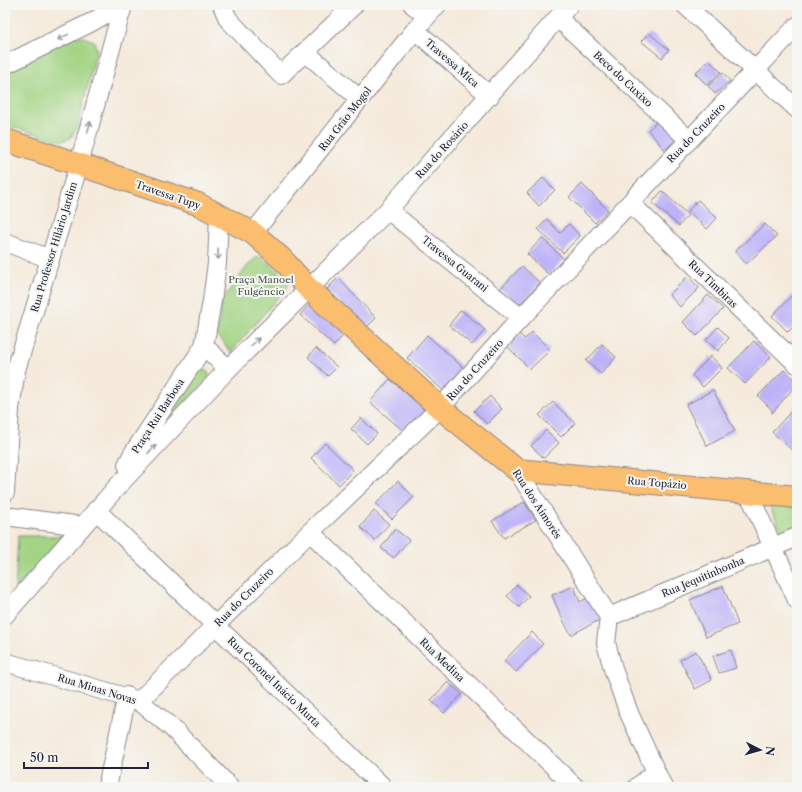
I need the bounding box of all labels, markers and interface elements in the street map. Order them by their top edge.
one-way arrow [57,33,69,41]
street label: Travessa Mica [422,36,482,90]
street label: Beco do Cuxixo [591,48,655,110]
street label: Rua Grão Mogol [316,84,374,154]
street label: Rua do Cruzeiro [664,100,728,166]
street label: Rua do Rosário [413,119,471,181]
one-way arrow [86,120,94,133]
street label: Travessa Tupy [134,178,203,212]
street label: Rua Professor Hilário Jardim [28,180,80,314]
street label: Travessa Guarani [419,233,491,295]
one-way arrow [214,247,221,260]
street label: Rua Timbiras [686,257,740,311]
park label: Praça Manoel Fulgêncio [228,273,294,298]
one-way arrow [250,337,260,347]
street label: Rua do Cruzeiro [444,337,506,403]
street label: Praça Rui Barbosa [129,376,187,456]
one-way arrow [147,444,157,454]
street label: Rua dos Aimorés [510,467,564,541]
street label: Rua Topázio [627,474,687,492]
street label: Rua Jequitinhonha [660,553,747,600]
street label: Rua do Cruzeiro [212,565,276,629]
street label: Rua Coronel Inácio Murta [225,634,324,730]
street label: Rua Medina [417,635,468,685]
street label: Rua Minas Novas [56,671,138,707]
north arrow [740,730,780,770]
scale bar [24,744,148,770]
text: N [762,746,777,757]
text: 50 m [30,750,59,765]

